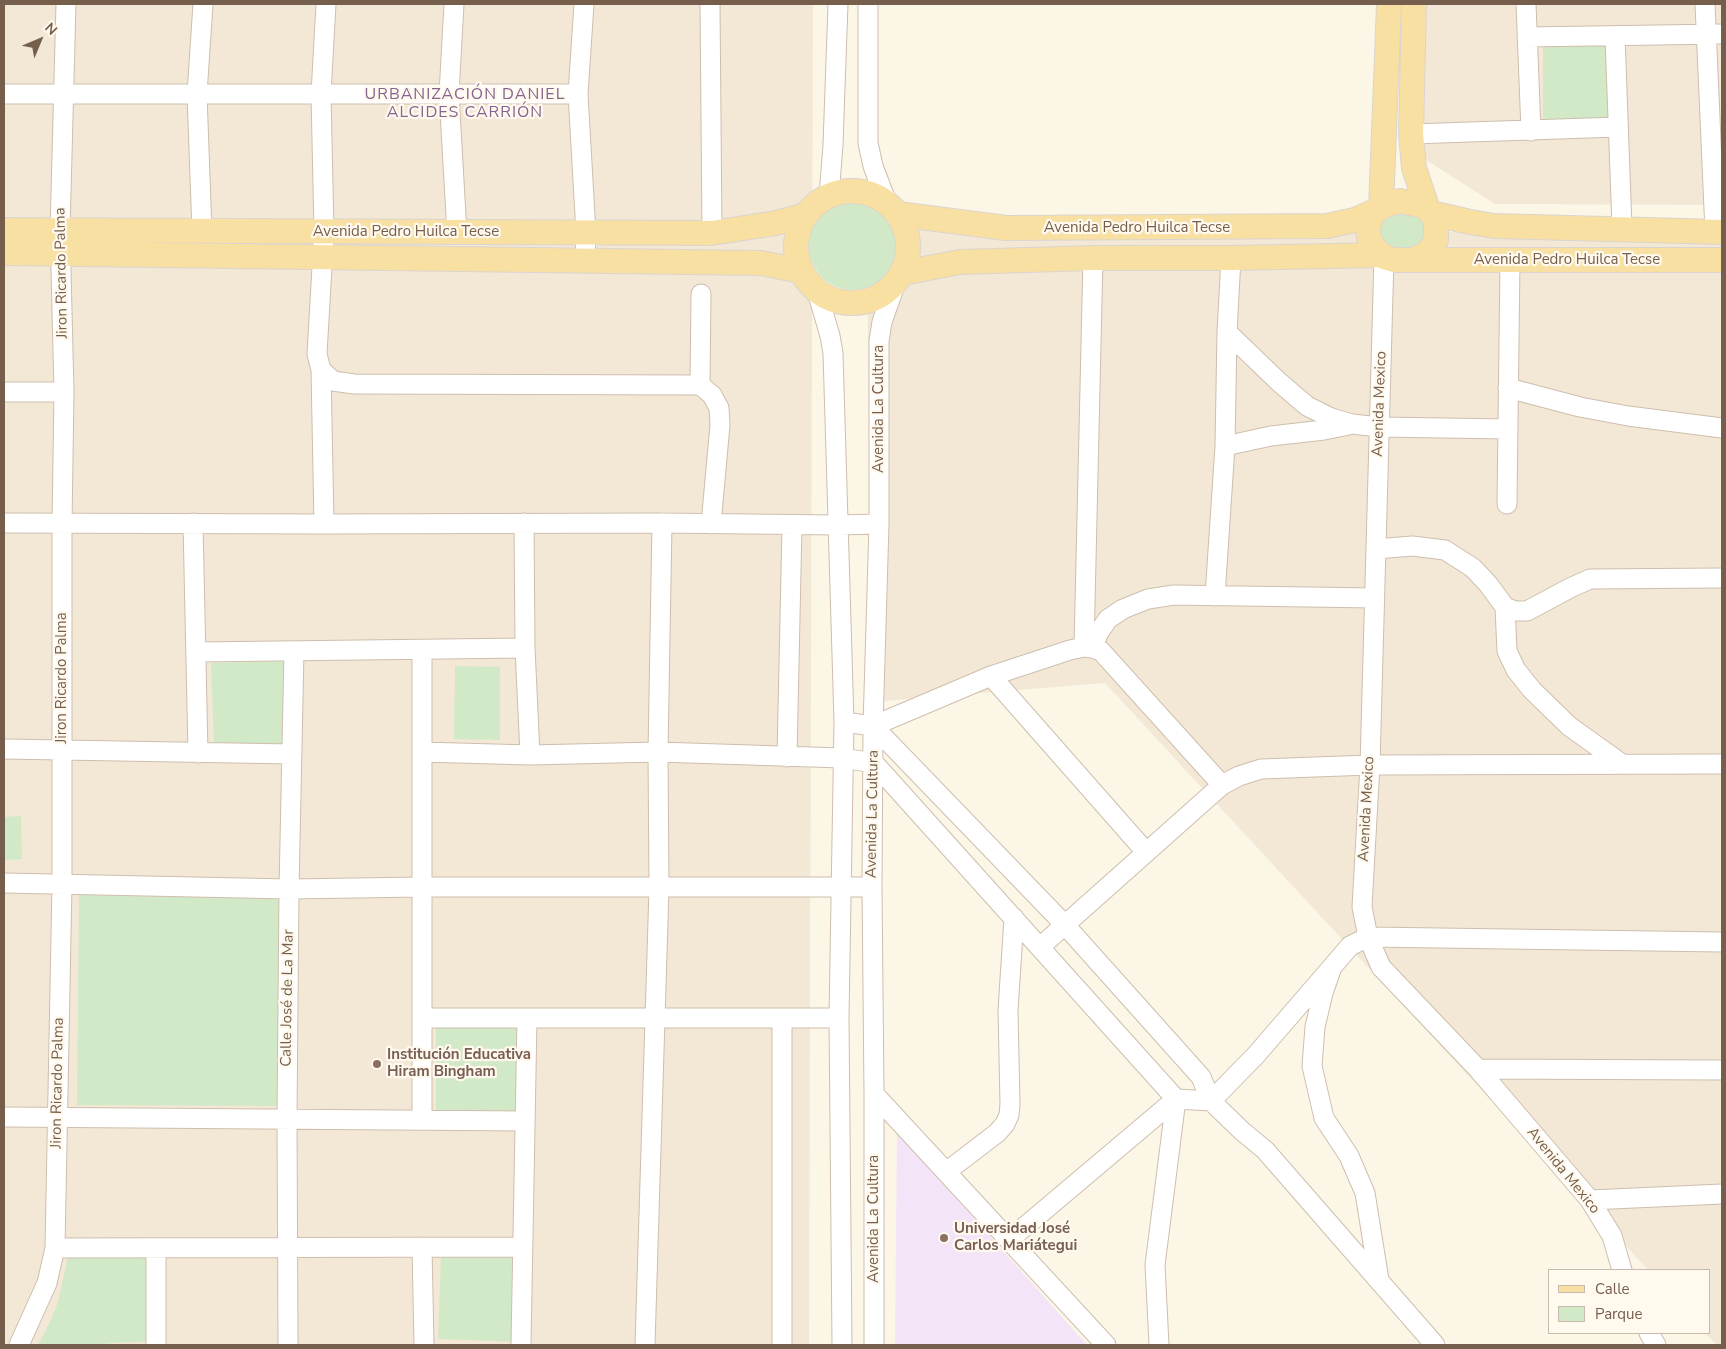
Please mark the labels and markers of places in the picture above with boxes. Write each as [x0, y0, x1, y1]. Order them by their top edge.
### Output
place label: Institución Educativa Hiram Bingham [387, 1046, 531, 1081]
marker: Institución Educativa Hiram Bingham [371, 1058, 383, 1070]
place label: Universidad José Carlos Mariátegui [954, 1220, 1077, 1255]
marker: Universidad José Carlos Mariátegui [938, 1232, 950, 1244]

